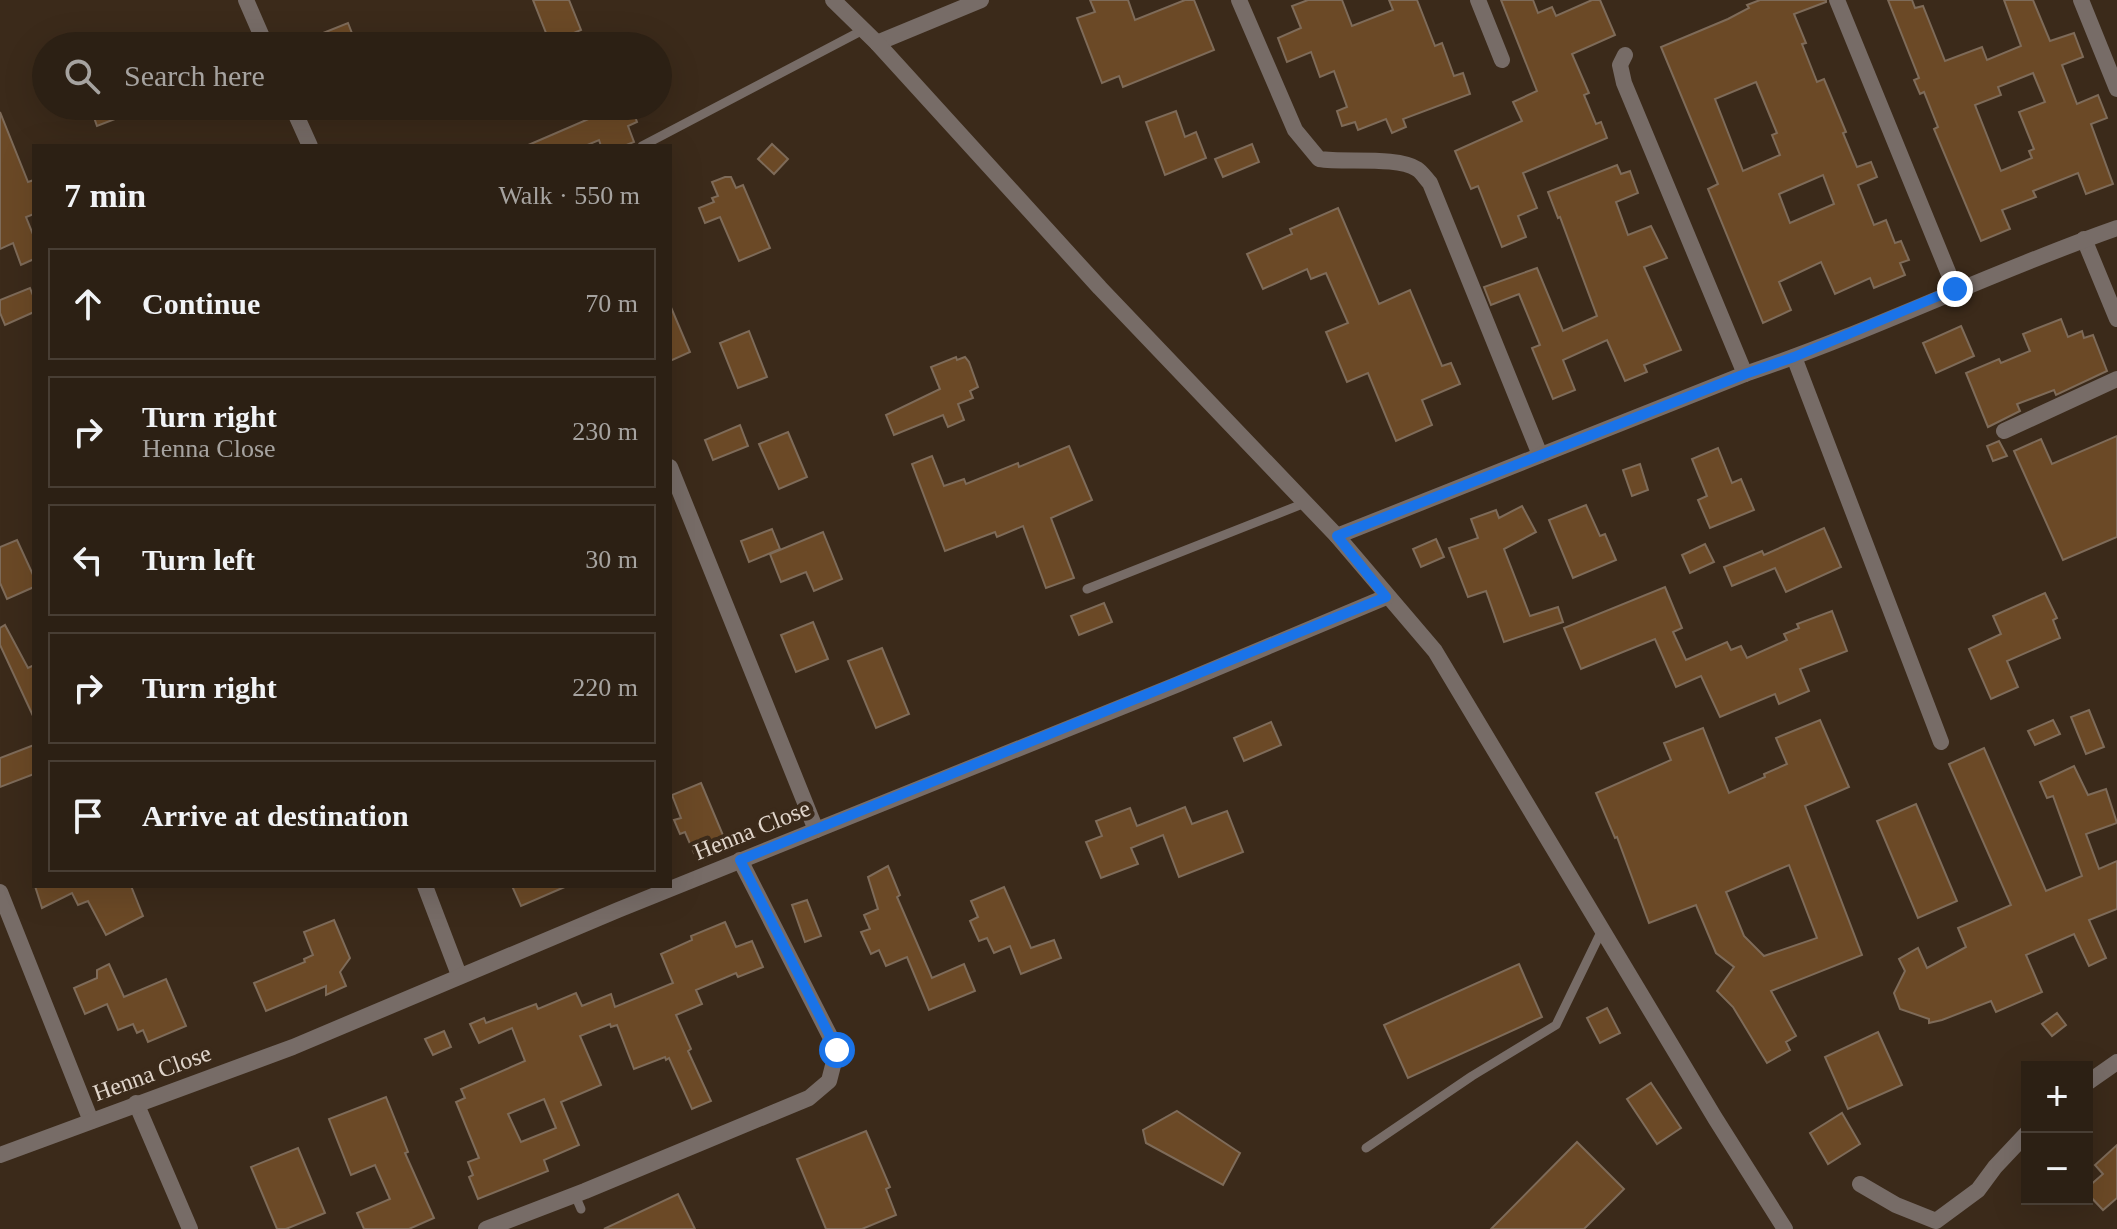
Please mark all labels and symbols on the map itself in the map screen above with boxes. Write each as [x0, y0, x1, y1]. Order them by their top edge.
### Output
route end [1937, 271, 1973, 307]
street label: Henna Close [690, 795, 814, 865]
route start [819, 1032, 855, 1068]
street label: Henna Close [90, 1040, 214, 1106]

